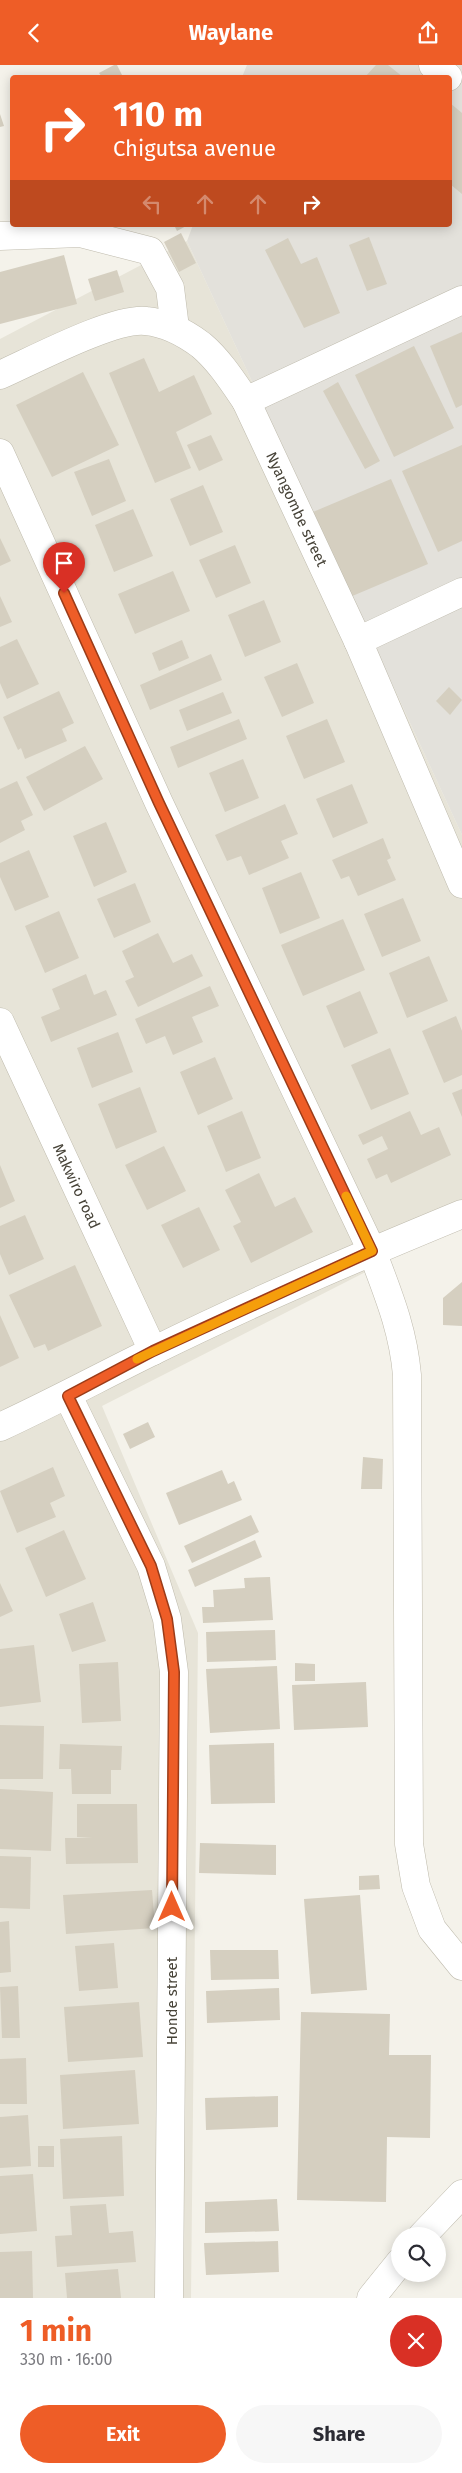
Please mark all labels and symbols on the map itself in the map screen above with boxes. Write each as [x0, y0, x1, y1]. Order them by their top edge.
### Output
street label: Nyangombe street [262, 449, 331, 570]
pin [43, 542, 85, 593]
street label: Makwiro road [49, 1141, 104, 1232]
position arrow [145, 1880, 197, 1932]
street label: Honde street [163, 1956, 181, 2045]

